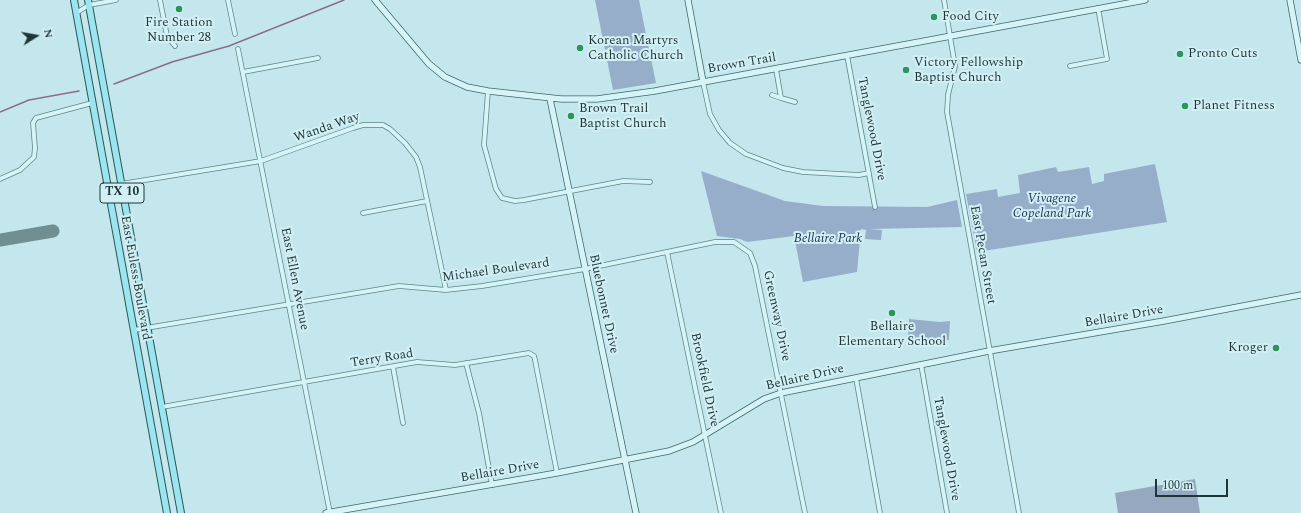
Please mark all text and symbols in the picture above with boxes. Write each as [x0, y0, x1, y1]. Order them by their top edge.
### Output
marker: Fire Station Number 28 [174, 4, 184, 14]
place label: Food City [942, 9, 999, 25]
marker: Food City [929, 12, 939, 22]
place label: Fire Station Number 28 [145, 15, 213, 46]
north arrow [16, 16, 56, 56]
text: N [39, 28, 57, 40]
place label: Korean Martyrs Catholic Church [588, 33, 684, 64]
marker: Korean Martyrs Catholic Church [575, 43, 585, 53]
place label: Pronto Cuts [1188, 46, 1258, 62]
marker: Pronto Cuts [1175, 49, 1185, 59]
street label: Brown Trail [707, 50, 777, 78]
place label: Victory Fellowship Baptist Church [914, 55, 1023, 86]
marker: Victory Fellowship Baptist Church [901, 65, 911, 75]
street label: Tanglewood Drive [853, 76, 889, 182]
place label: Planet Fitness [1193, 98, 1275, 114]
place label: Brown Trail Baptist Church [579, 101, 667, 132]
marker: Planet Fitness [1180, 101, 1190, 111]
street label: Wanda Way [292, 110, 362, 146]
marker: Brown Trail Baptist Church [566, 111, 576, 121]
road number: TX 10 [100, 183, 144, 203]
park label: Vivagene Copeland Park [1013, 191, 1091, 222]
street label: East Pecan Street [966, 204, 998, 306]
street label: East Euless Boulevard [116, 214, 154, 342]
street label: East Ellen Avenue [276, 226, 312, 332]
park label: Bellaire Park [794, 231, 862, 247]
street label: Bluebonnet Drive [585, 253, 621, 355]
street label: Michael Boulevard [441, 256, 551, 286]
street label: Greenway Drive [759, 269, 793, 363]
street label: Bellaire Drive [1083, 302, 1165, 332]
marker: Bellaire Elementary School [887, 308, 897, 318]
place label: Bellaire Elementary School [838, 319, 946, 350]
street label: Brookfield Drive [686, 331, 722, 429]
place label: Kroger [1228, 340, 1268, 356]
marker: Kroger [1271, 343, 1281, 353]
street label: Terry Road [349, 346, 415, 372]
street label: Bellaire Drive [764, 361, 846, 395]
street label: Tanglewood Drive [929, 396, 963, 502]
street label: Bellaire Drive [459, 457, 541, 487]
scale bar [1157, 471, 1230, 497]
text: 100 m [1162, 476, 1193, 495]

